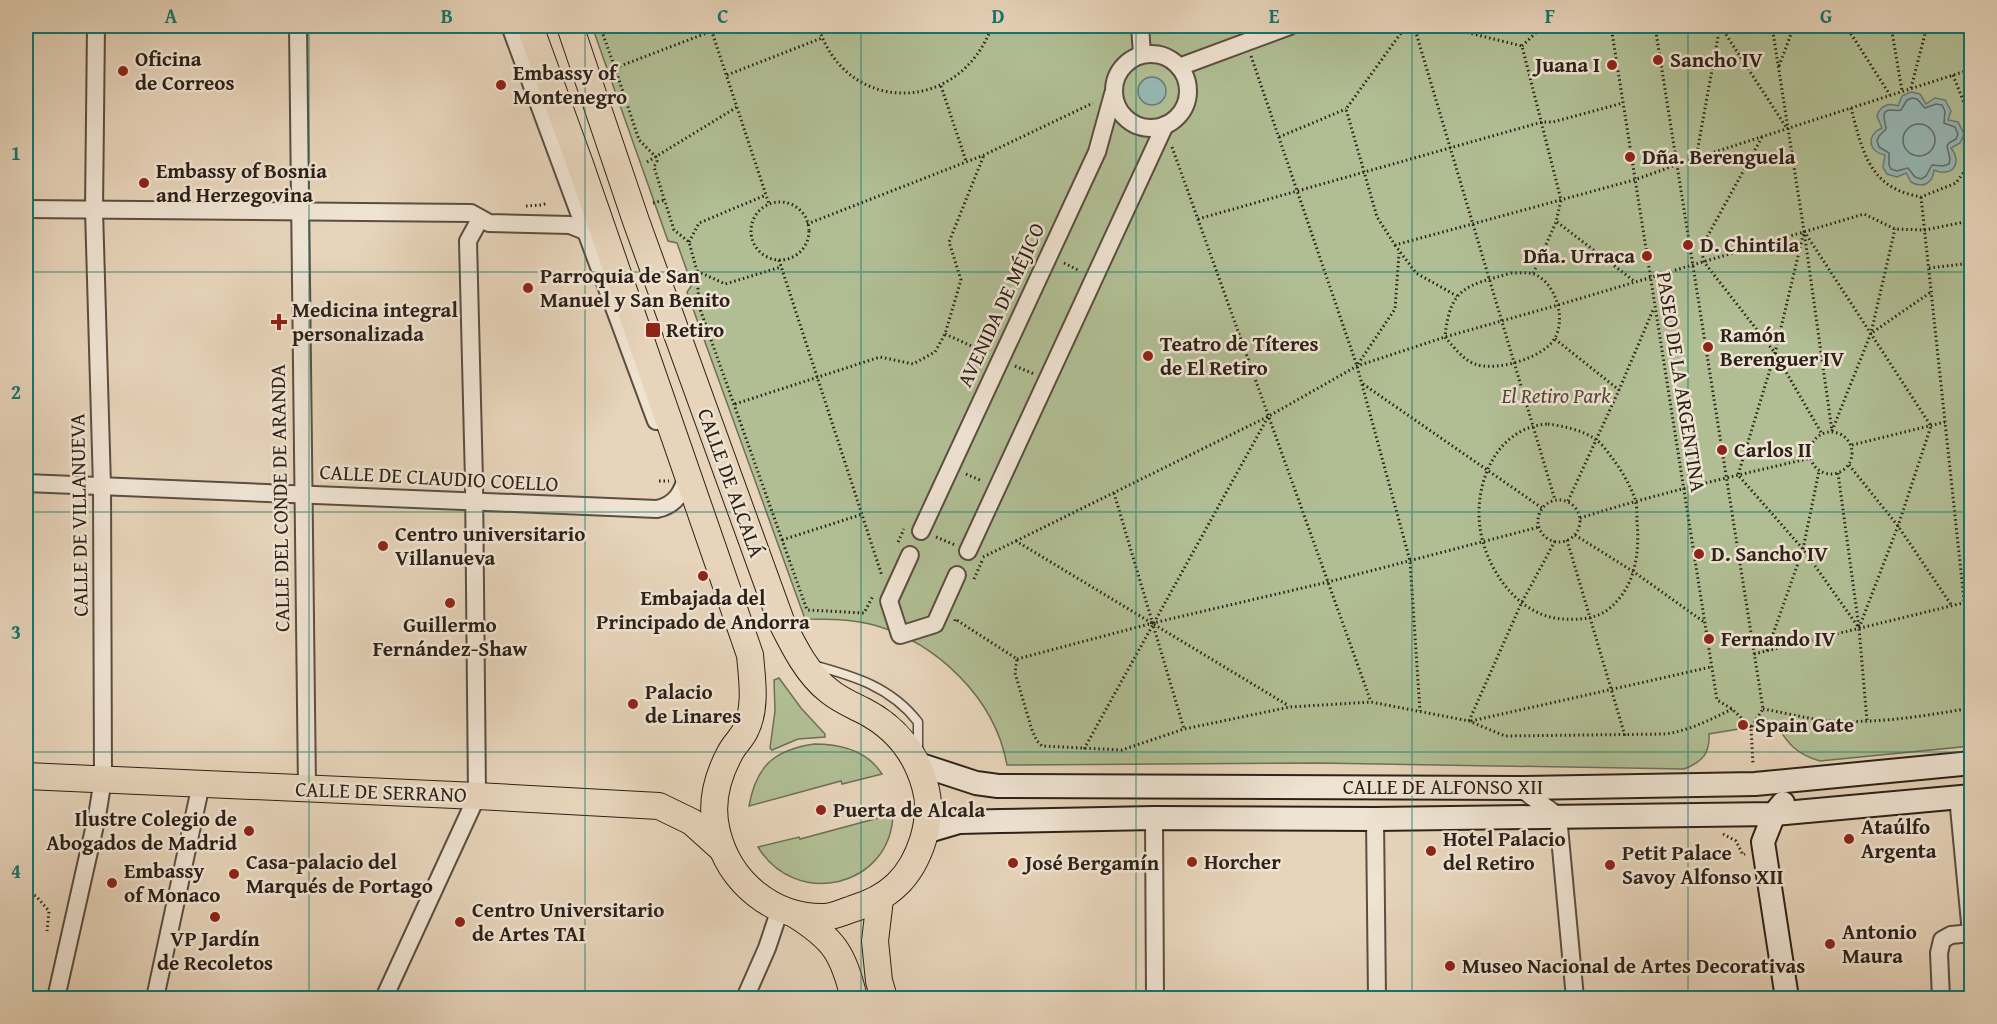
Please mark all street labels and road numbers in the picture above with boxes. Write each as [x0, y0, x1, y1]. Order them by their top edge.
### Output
street label: AVENIDA DE MÉJICO [949, 217, 1052, 392]
street label: PASEO DE LA ARGENTINA [1649, 269, 1714, 495]
street label: CALLE DEL CONDE DE ARANDA [262, 364, 297, 632]
street label: CALLE DE ALCALÁ [690, 404, 773, 562]
street label: CALLE DE VILLANUEVA [61, 413, 96, 617]
street label: CALLE DE CLAUDIO COELLO [319, 456, 559, 499]
street label: CALLE DE ALFONSO XII [1343, 771, 1543, 802]
street label: CALLE DE SERRANO [295, 773, 467, 810]

